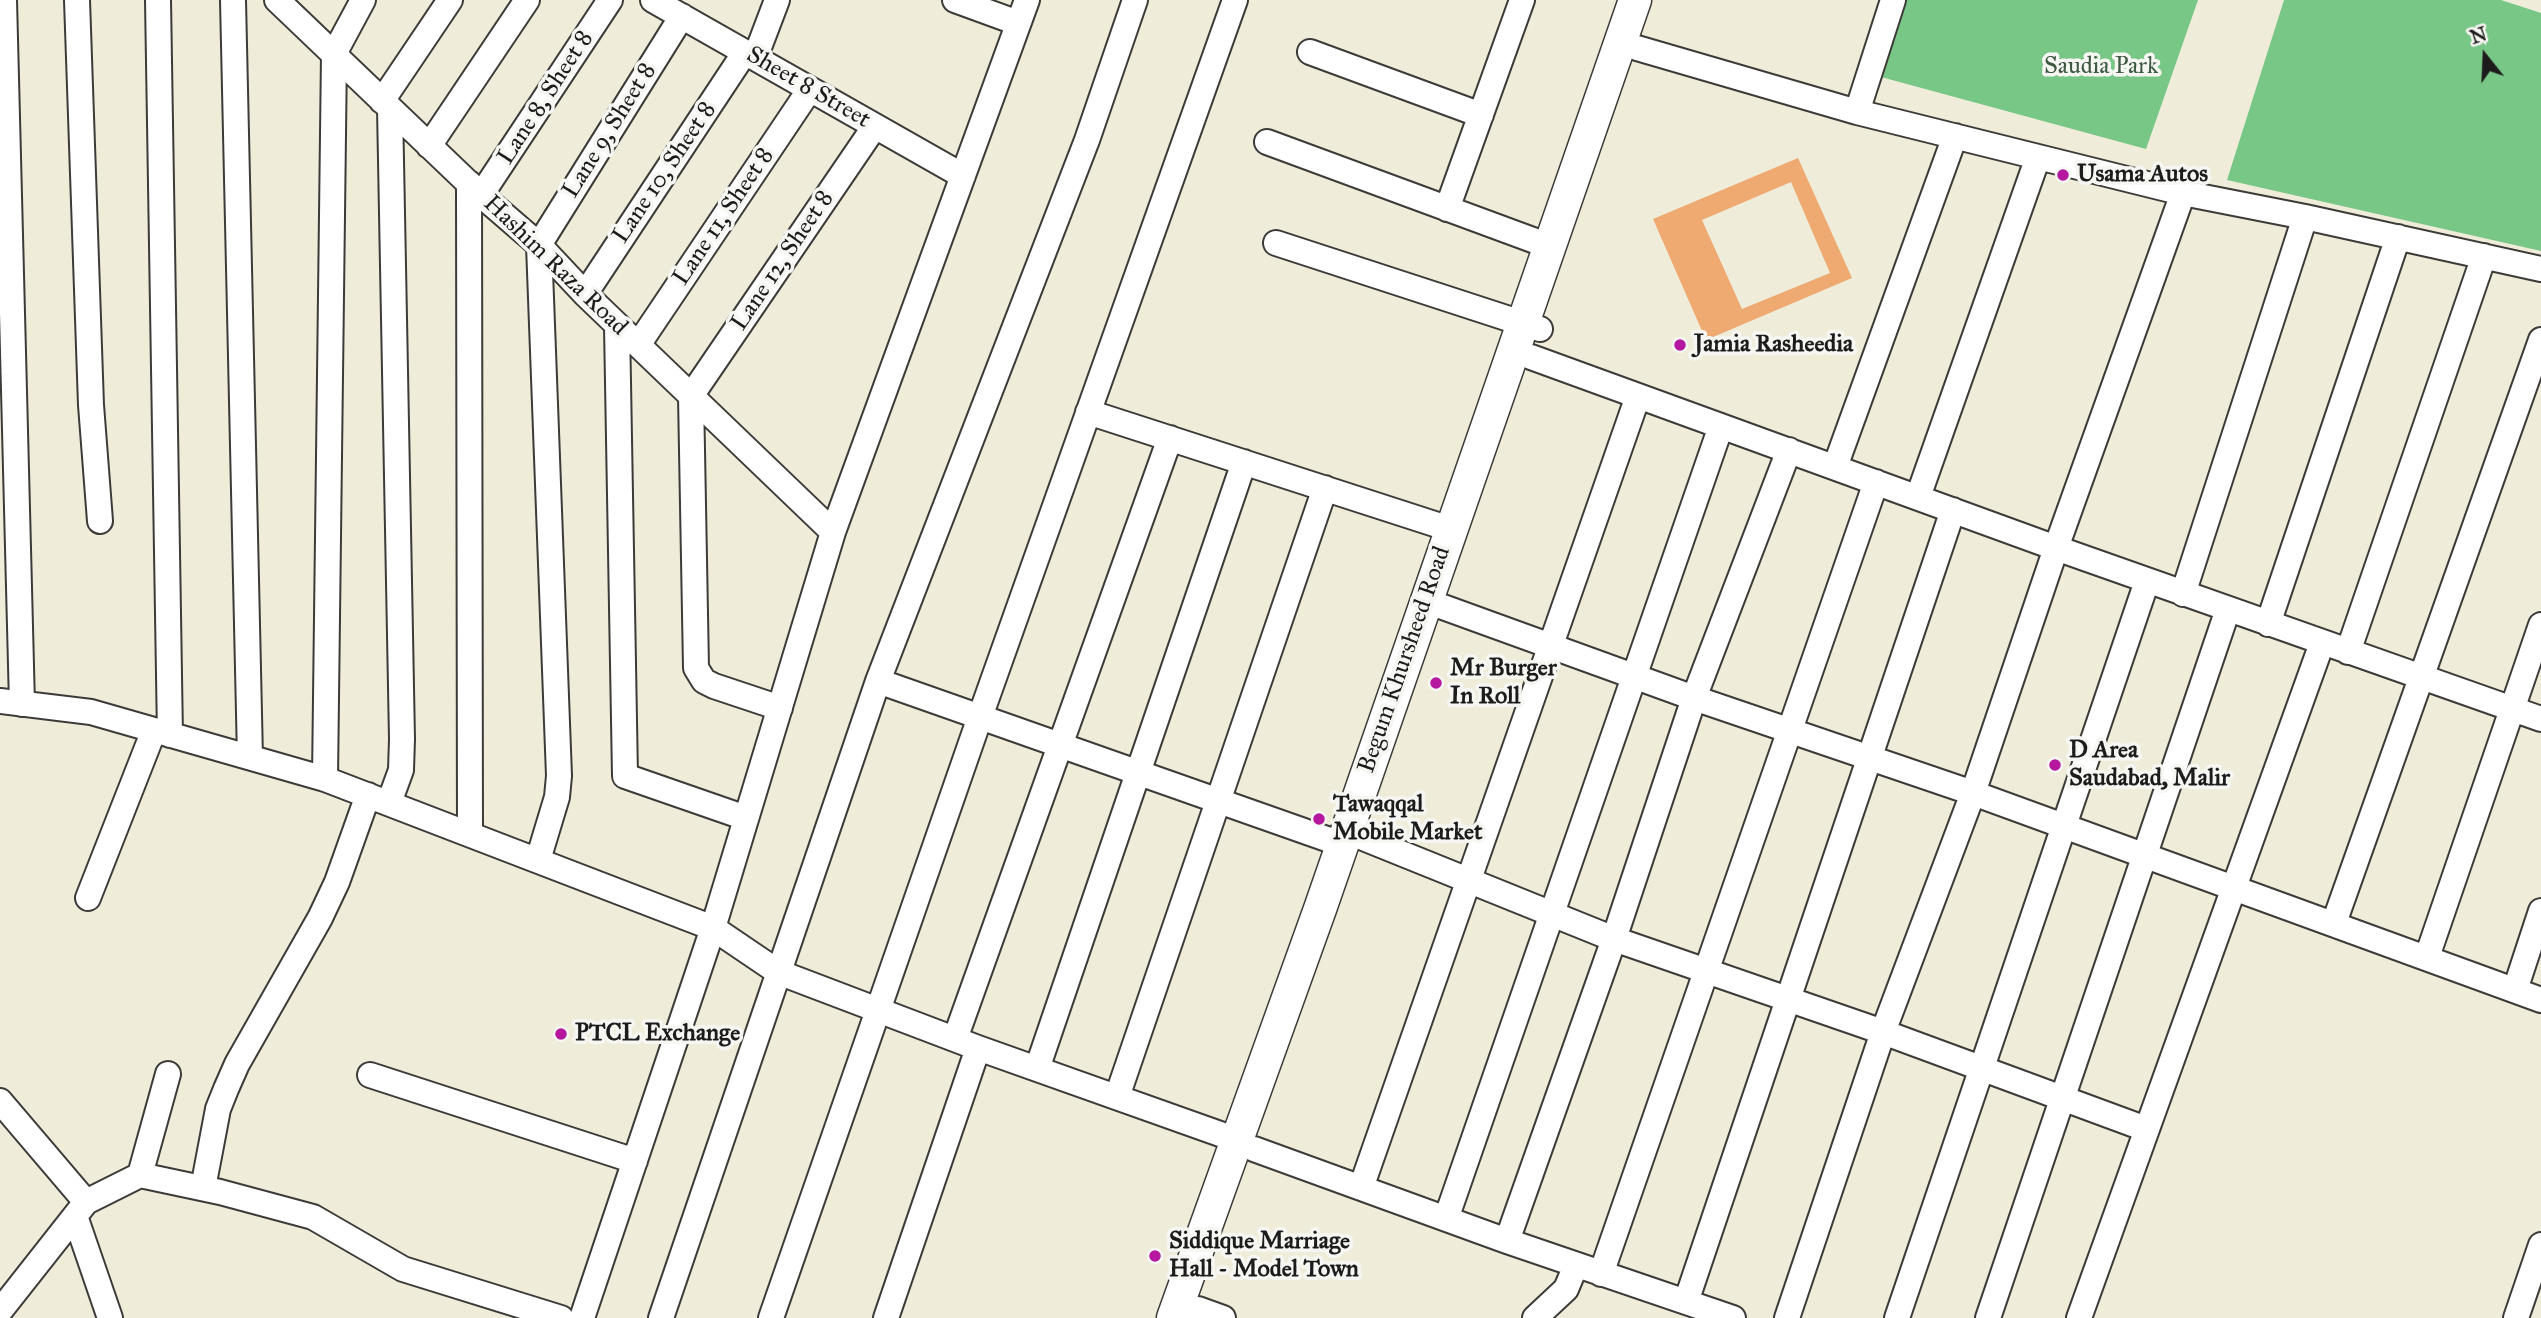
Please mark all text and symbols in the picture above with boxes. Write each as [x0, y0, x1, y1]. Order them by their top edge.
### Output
north arrow [2450, 21, 2520, 91]
text: N [2467, 22, 2490, 49]
street label: Lane 8, Sheet 8 [492, 26, 600, 170]
street label: Sheet 8 Street [741, 41, 875, 135]
park label: Saudia Park [2044, 53, 2158, 81]
street label: Lane 9, Sheet 8 [557, 58, 663, 204]
street label: Lane 10, Sheet 8 [607, 97, 723, 249]
street label: Lane 11, Sheet 8 [667, 143, 781, 291]
place label: Usama Autos [2077, 161, 2208, 189]
marker: Usama Autos [2055, 167, 2071, 183]
street label: Lane 12, Sheet 8 [726, 186, 840, 336]
street label: Hashim Raza Road [477, 190, 633, 342]
place label: Jamia Rasheedia [1694, 331, 1853, 359]
marker: Jamia Rasheedia [1672, 337, 1688, 353]
street label: Begum Khursheed Road [1353, 543, 1457, 777]
place label: Mr Burger In Roll [1450, 655, 1557, 711]
marker: Mr Burger In Roll [1428, 675, 1444, 691]
place label: D Area Saudabad, Malir [2069, 737, 2230, 793]
marker: D Area Saudabad, Malir [2047, 757, 2063, 773]
place label: Tawaqqal Mobile Market [1333, 791, 1483, 847]
marker: Tawaqqal Mobile Market [1311, 811, 1327, 827]
place label: PTCL Exchange [575, 1020, 740, 1048]
marker: PTCL Exchange [553, 1026, 569, 1042]
place label: Siddique Marriage Hall - Model Town [1169, 1228, 1359, 1284]
marker: Siddique Marriage Hall - Model Town [1147, 1248, 1163, 1264]

